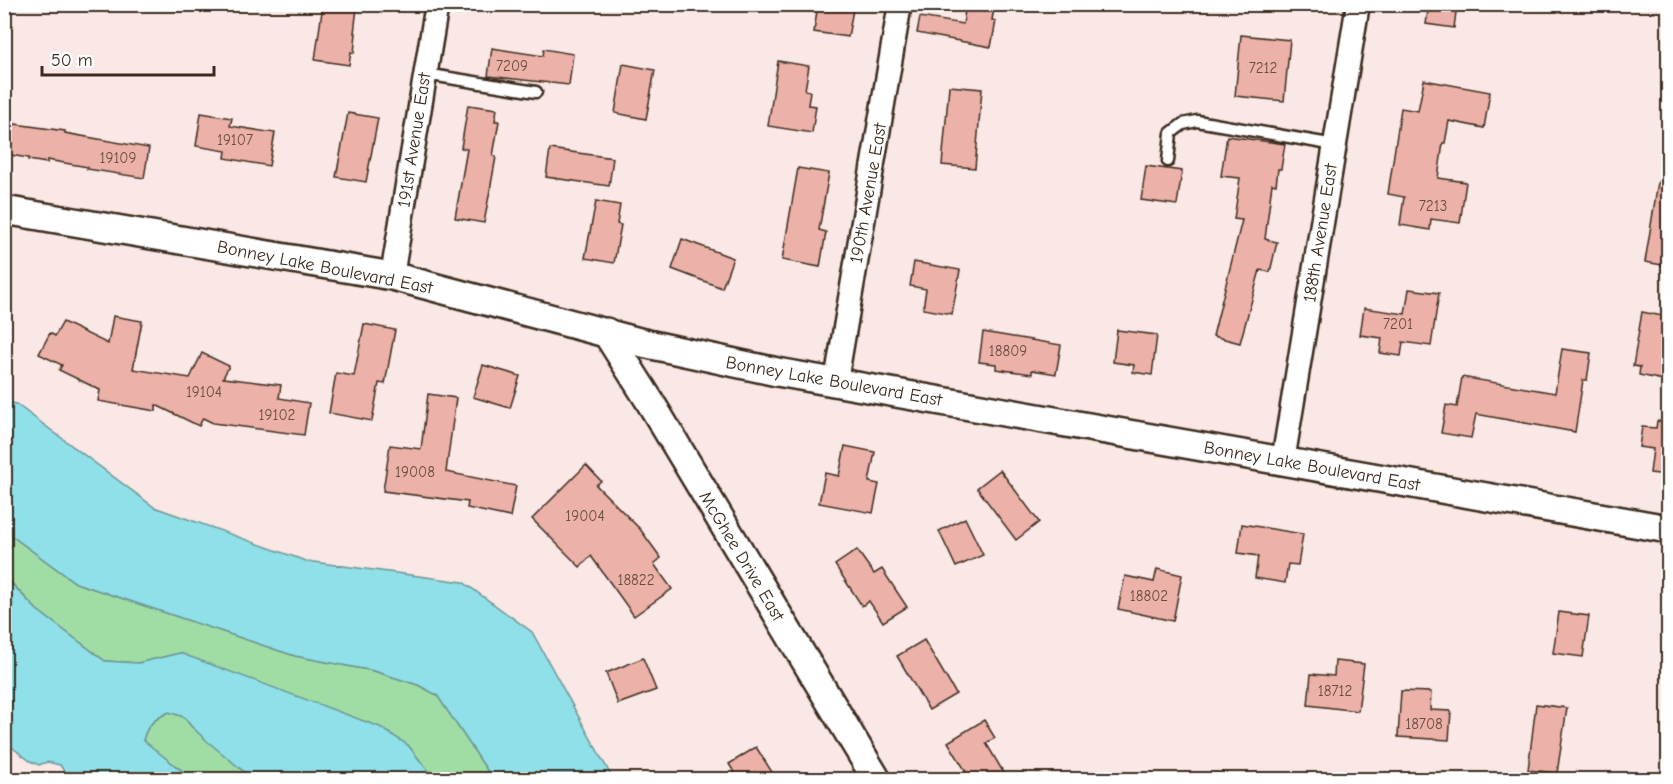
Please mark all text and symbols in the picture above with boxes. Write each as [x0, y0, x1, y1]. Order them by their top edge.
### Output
scale bar [42, 39, 214, 77]
text: 50 m [51, 50, 93, 71]
house number: 7209 [496, 57, 528, 75]
house number: 7212 [1249, 59, 1277, 77]
street label: 191st Avenue East [393, 70, 436, 209]
street label: 190th Avenue East [846, 120, 891, 265]
house number: 19107 [217, 131, 253, 149]
house number: 19109 [100, 149, 137, 167]
street label: 188th Avenue East [1299, 161, 1342, 304]
house number: 7213 [1419, 197, 1447, 215]
street label: Bonney Lake Boulevard East [215, 236, 435, 299]
house number: 7201 [1383, 315, 1413, 333]
house number: 18809 [989, 342, 1027, 360]
street label: Bonney Lake Boulevard East [724, 352, 945, 411]
house number: 19104 [186, 383, 222, 401]
house number: 19102 [259, 406, 295, 424]
street label: Bonney Lake Boulevard East [1202, 437, 1423, 496]
house number: 19008 [395, 463, 435, 481]
street label: McGhee Drive East [694, 487, 789, 626]
house number: 19004 [565, 507, 605, 525]
house number: 18822 [617, 571, 655, 589]
house number: 18802 [1130, 587, 1168, 605]
house number: 18712 [1318, 682, 1352, 700]
house number: 18708 [1405, 715, 1443, 733]

